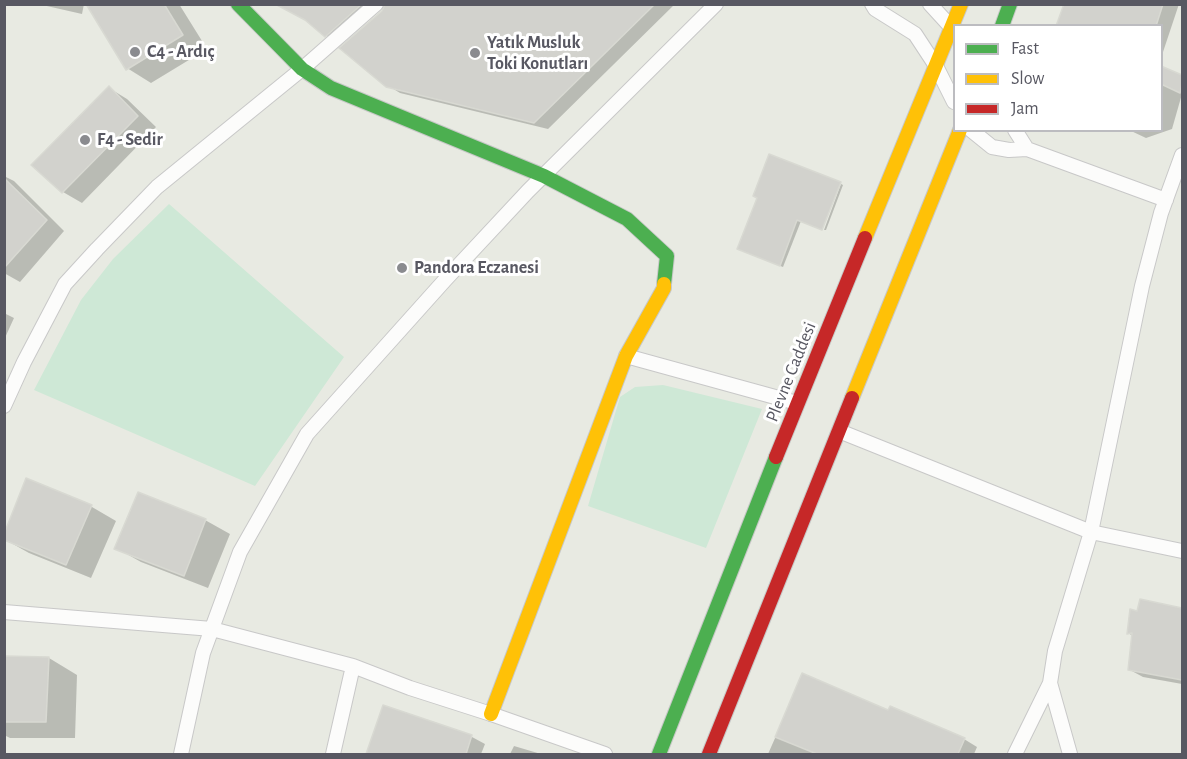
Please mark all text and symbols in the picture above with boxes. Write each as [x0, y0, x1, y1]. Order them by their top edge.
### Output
legend [953, 24, 1163, 132]
place label: Yatık Musluk Toki Konutları [487, 32, 588, 74]
text: Fast [1011, 40, 1039, 58]
place label: C4 - Ardıç [147, 41, 214, 63]
marker: C4 - Ardıç [128, 45, 142, 59]
marker: Yatık Musluk Toki Konutları [468, 46, 482, 60]
text: Slow [1011, 70, 1044, 88]
text: Jam [1011, 100, 1039, 118]
place label: F4 - Sedir [97, 129, 163, 151]
marker: F4 - Sedir [78, 133, 92, 147]
place label: Pandora Eczanesi [414, 257, 539, 279]
marker: Pandora Eczanesi [395, 261, 409, 275]
street label: Plevne Caddesi [761, 319, 821, 425]

